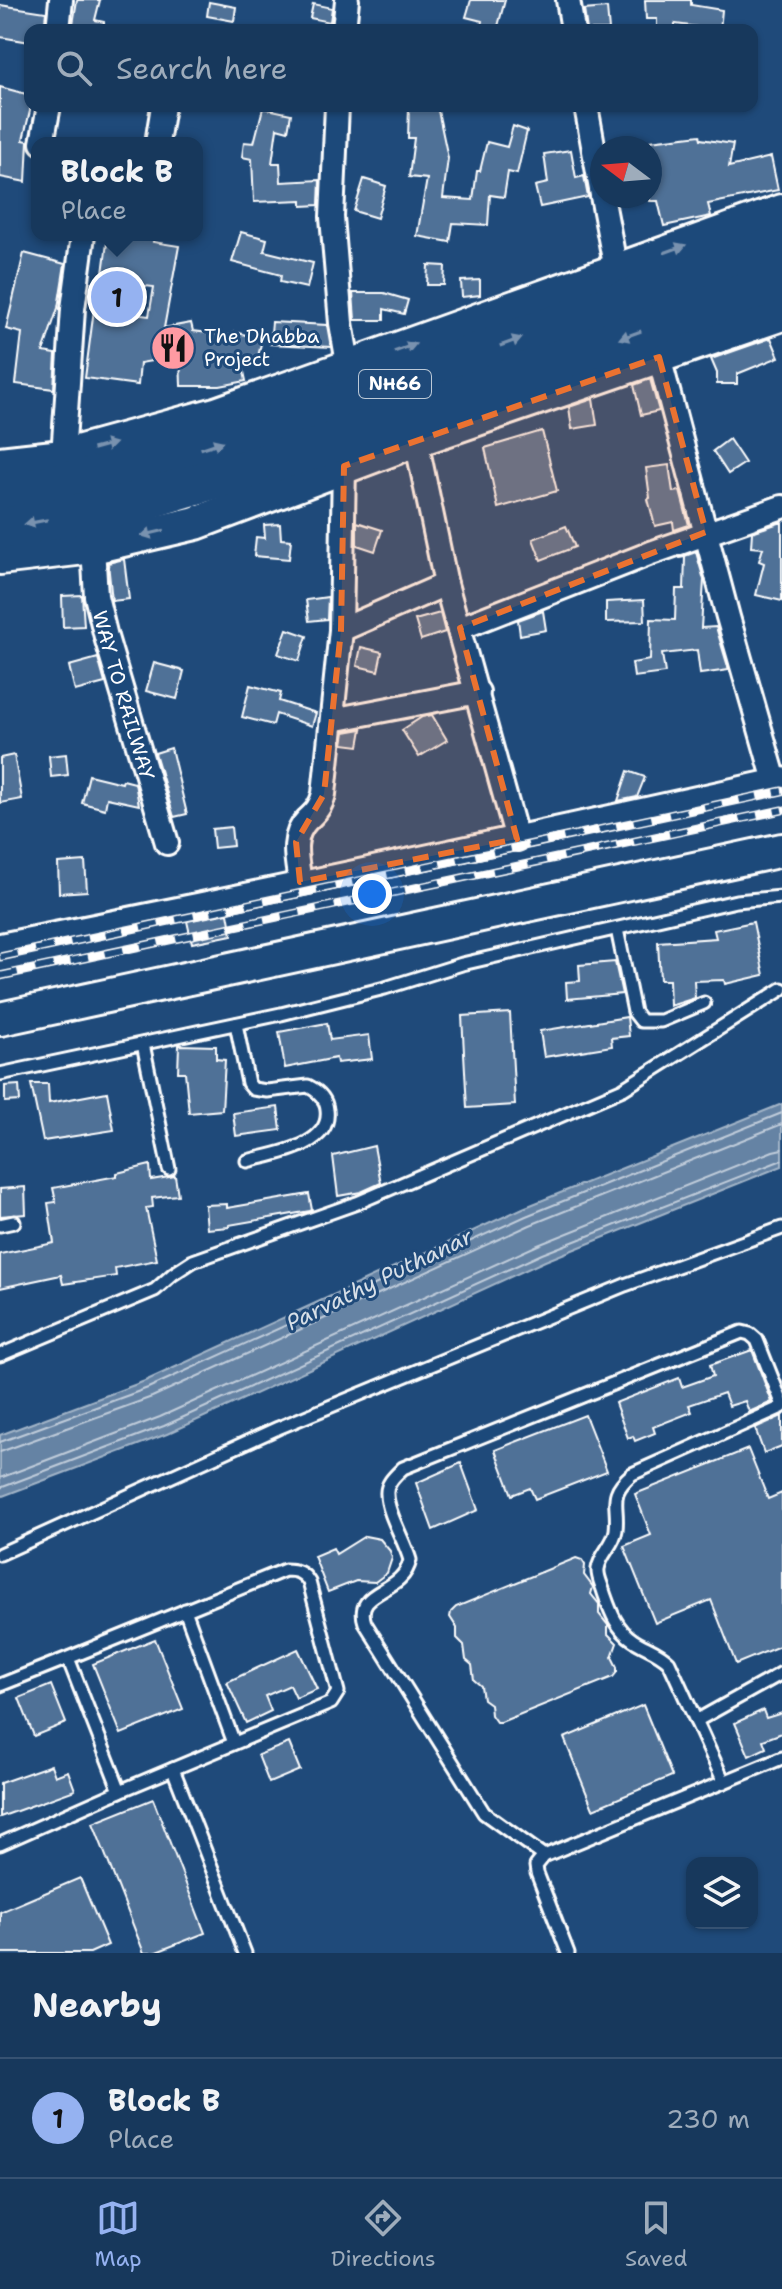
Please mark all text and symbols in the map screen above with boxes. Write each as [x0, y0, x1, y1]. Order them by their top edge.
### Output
search box [24, 24, 758, 112]
icon: search [52, 46, 96, 90]
text: Search here [116, 48, 287, 89]
north arrow [590, 136, 662, 208]
popup [31, 137, 203, 241]
text: Block B [61, 151, 173, 192]
text: Place [61, 192, 127, 227]
one-way arrow [663, 242, 687, 255]
pin: 1 [91, 267, 143, 327]
place label: The Dhabba Project [204, 323, 320, 372]
restaurant icon: The Dhabba Project [149, 324, 197, 372]
one-way arrow [618, 329, 642, 342]
one-way arrow [499, 335, 523, 348]
one-way arrow [393, 341, 417, 354]
road number: NH66 [359, 370, 431, 398]
one-way arrow [200, 438, 224, 450]
one-way arrow [92, 439, 117, 451]
one-way arrow [23, 517, 48, 529]
one-way arrow [141, 527, 166, 540]
street label: WAY TO RAILWAY [87, 608, 161, 783]
your location [352, 874, 392, 914]
water label: Parvathy Puthanar [281, 1222, 478, 1337]
map controls [686, 1857, 758, 1929]
button: layers [686, 1857, 758, 1929]
text: Nearby [32, 1982, 162, 2028]
text: Block B [108, 2080, 221, 2121]
text: 1 [52, 2101, 64, 2136]
text: 230 m [666, 2101, 750, 2136]
text: Place [108, 2121, 174, 2156]
tab: Map [95, 2196, 142, 2273]
tab: Directions [331, 2196, 436, 2273]
tab: Saved [625, 2196, 687, 2273]

